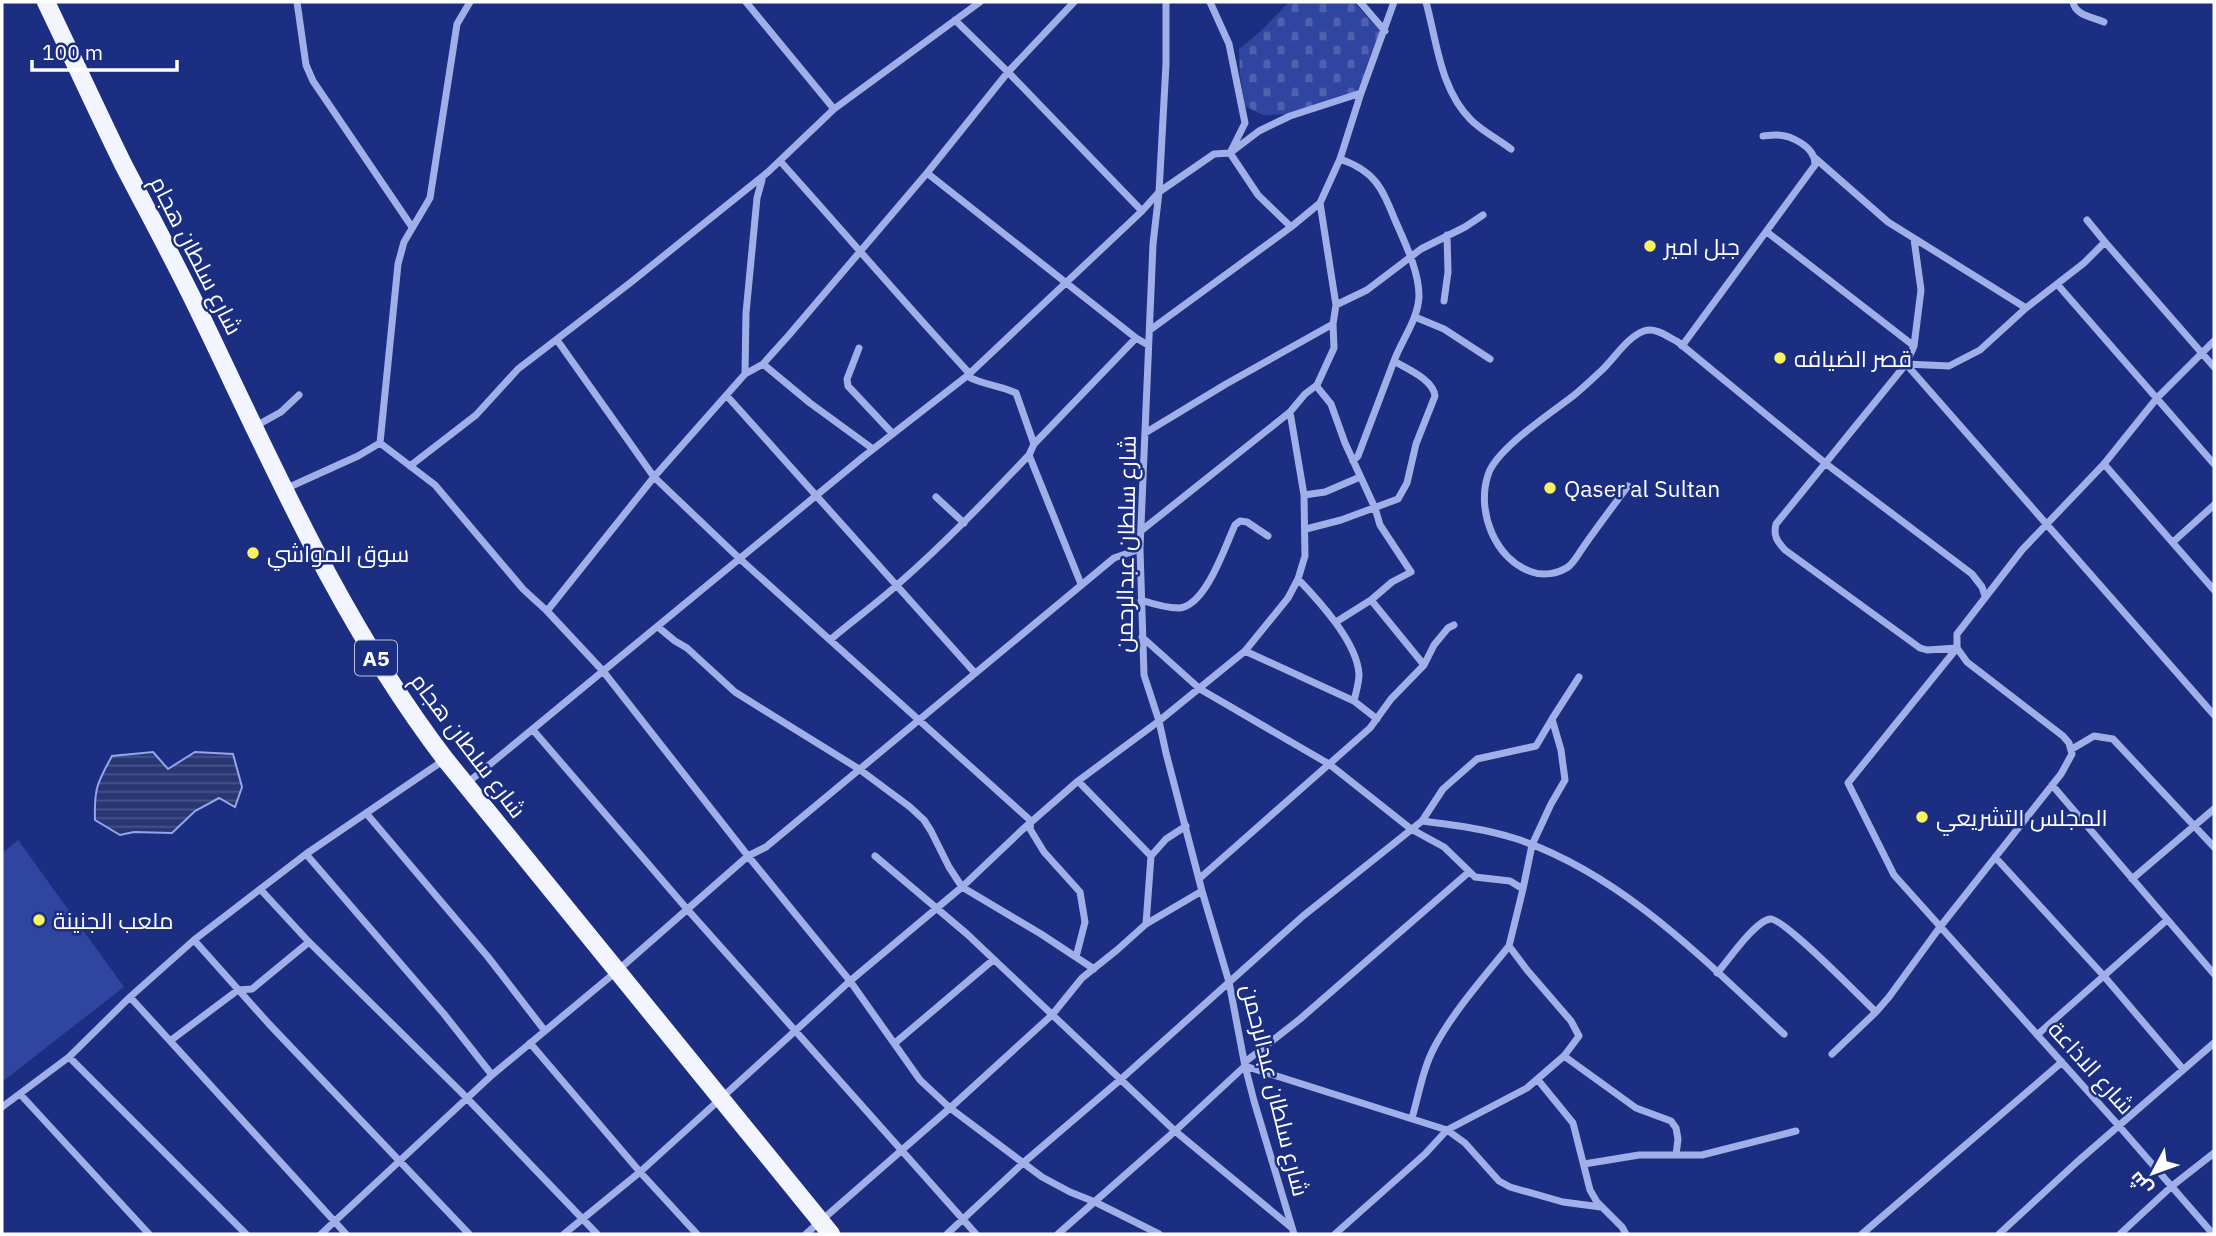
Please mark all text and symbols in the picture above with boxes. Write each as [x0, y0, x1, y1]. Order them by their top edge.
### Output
scale bar [32, 28, 177, 72]
text: 100 m [42, 38, 103, 66]
street label: شارع سلطان هجام [142, 171, 250, 340]
place label: جبل امير [1662, 231, 1740, 261]
marker: جبل امير [1642, 238, 1658, 254]
place label: قصر الضيافه [1794, 343, 1912, 373]
marker: قصر الضيافه [1772, 350, 1788, 366]
street label: شارع سلطان عبدالرحمن [1108, 435, 1144, 653]
place label: Qaser al Sultan [1564, 473, 1720, 503]
marker: Qaser al Sultan [1542, 480, 1558, 496]
place label: سوق المواشي [267, 538, 409, 571]
marker: سوق المواشي [245, 545, 261, 561]
road number: A5 [355, 640, 397, 676]
street label: شارع سلطان هجام [403, 666, 533, 825]
place label: المجلس التشريعي [1936, 802, 2108, 836]
marker: المجلس التشريعي [1914, 809, 1930, 825]
place label: ملعب الجنينة [53, 905, 174, 935]
marker: ملعب الجنينة [31, 912, 47, 928]
street label: شارع سلطان عبدالرحمن [1233, 981, 1317, 1200]
street label: شارع الاذاعة [2041, 1014, 2142, 1121]
north arrow [2118, 1138, 2188, 1208]
text: ش [2123, 1167, 2157, 1201]

